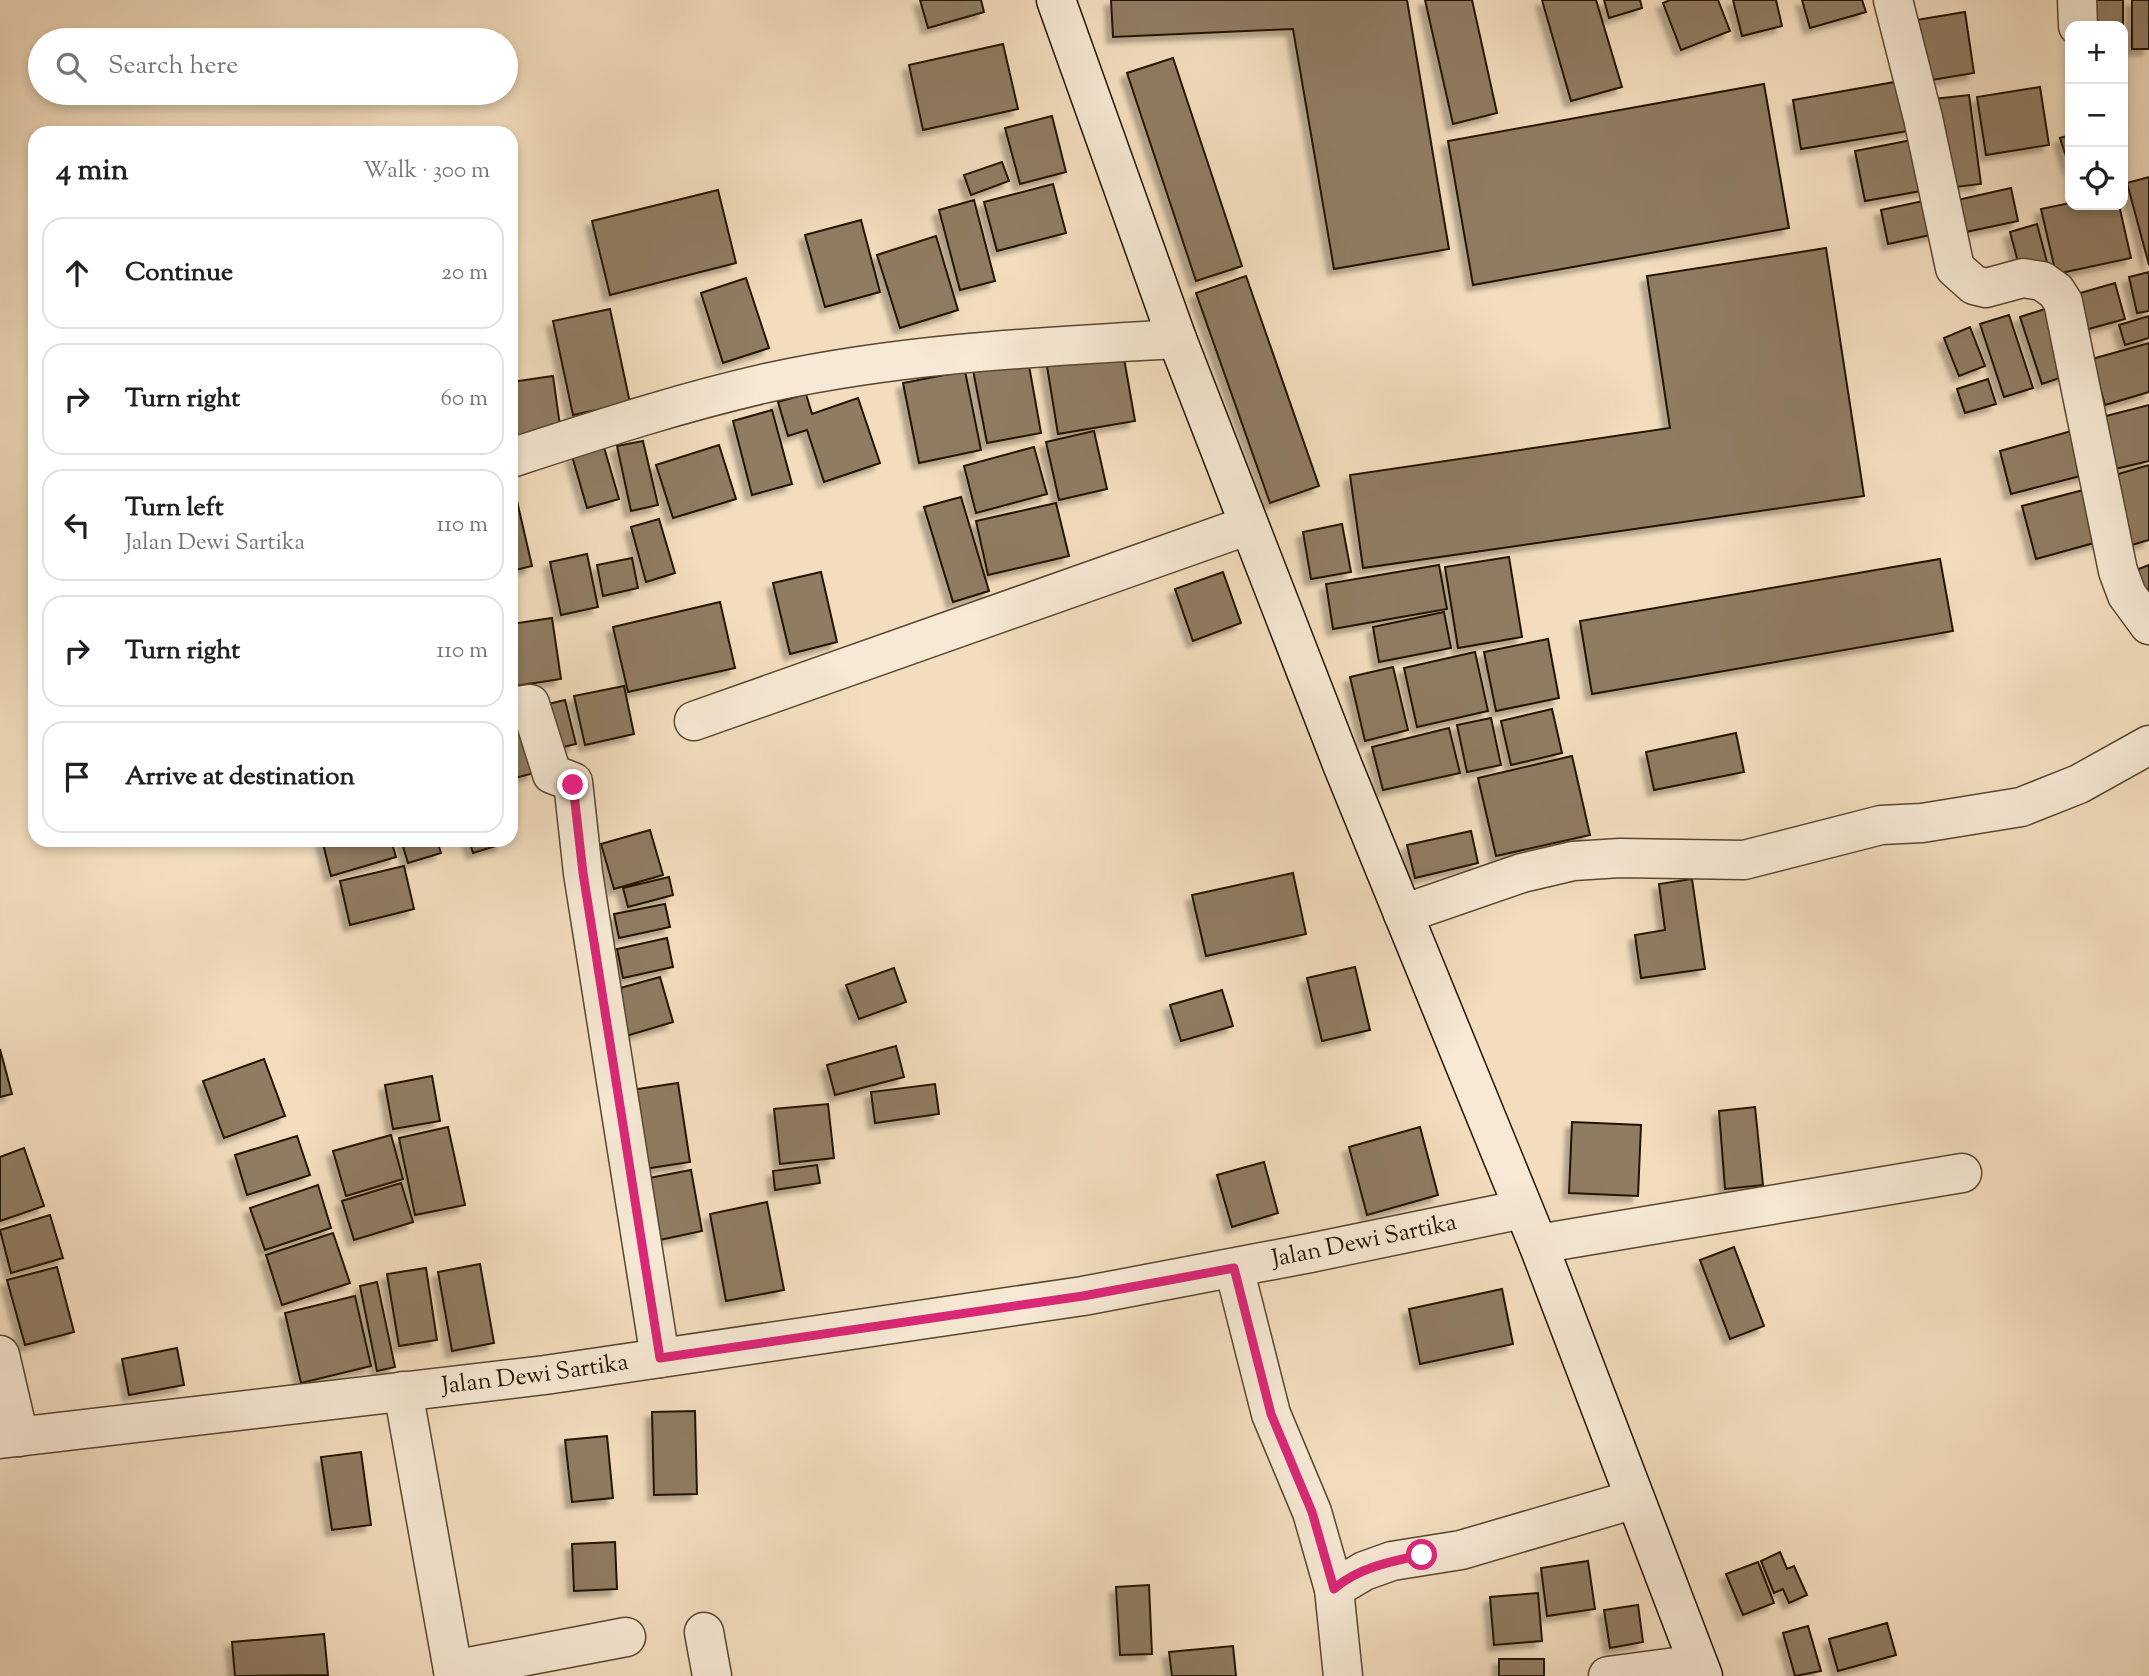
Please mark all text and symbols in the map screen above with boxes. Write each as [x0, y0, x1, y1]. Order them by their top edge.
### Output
map controls [2065, 21, 2128, 210]
button: + [2065, 21, 2128, 84]
search box [28, 28, 518, 105]
icon: search [52, 48, 90, 86]
text: Search here [108, 48, 238, 85]
button: − [2065, 84, 2128, 147]
button: locate [2065, 147, 2128, 210]
text: 4 min [56, 150, 129, 193]
text: Walk · 300 m [363, 155, 490, 188]
icon: ahead [58, 254, 96, 292]
text: Continue [125, 255, 233, 292]
text: 20 m [441, 257, 488, 290]
icon: right [58, 380, 96, 418]
text: Turn right [125, 381, 240, 418]
text: 60 m [440, 383, 488, 416]
text: Turn left [125, 490, 224, 527]
icon: left [58, 506, 96, 544]
text: 110 m [437, 509, 488, 542]
text: Jalan Dewi Sartika [125, 527, 305, 560]
icon: right [58, 632, 96, 670]
text: Turn right [125, 633, 240, 670]
text: 110 m [437, 635, 488, 668]
icon: arrive [58, 758, 96, 796]
text: Arrive at destination [125, 759, 355, 796]
route end [557, 769, 588, 800]
street label: Jalan Dewi Sartika [1267, 1206, 1460, 1277]
street label: Jalan Dewi Sartika [438, 1346, 631, 1404]
route start [1406, 1539, 1437, 1570]

